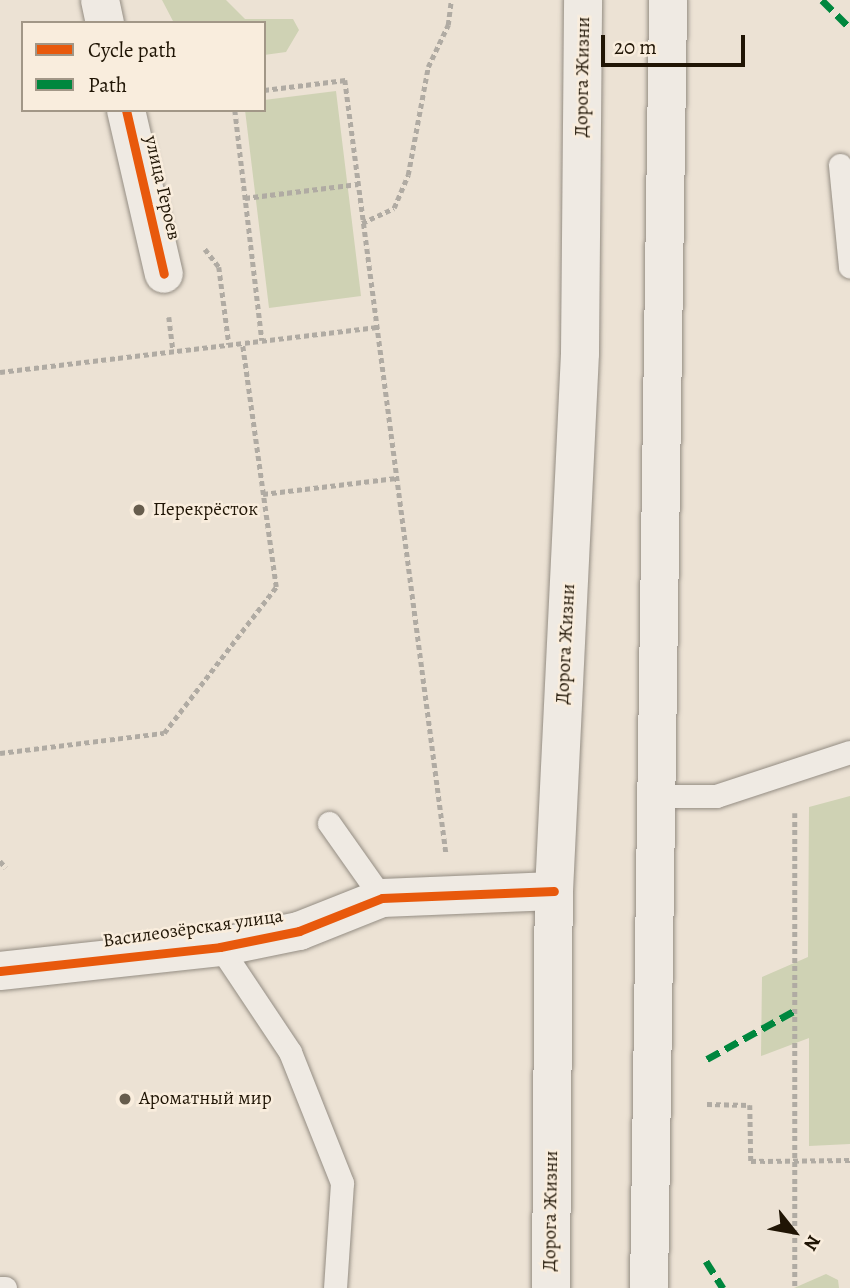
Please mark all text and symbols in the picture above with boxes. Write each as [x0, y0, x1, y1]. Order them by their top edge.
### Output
street label: Дорога Жизни [571, 16, 595, 138]
legend [21, 21, 266, 112]
scale bar [605, 21, 748, 65]
text: 20 m [614, 33, 657, 61]
text: Cycle path [88, 36, 177, 64]
text: Path [88, 71, 127, 99]
street label: улица Героев [139, 134, 185, 242]
place label: Перекрёсток [153, 499, 258, 521]
marker: Перекрёсток [131, 502, 147, 518]
street label: Дорога Жизни [551, 583, 581, 705]
street label: Василеозёрская улица [101, 905, 285, 953]
place label: Ароматный мир [139, 1088, 272, 1110]
marker: Ароматный мир [117, 1091, 133, 1107]
street label: Дорога Жизни [539, 1150, 563, 1272]
north arrow [759, 1197, 829, 1267]
text: N [797, 1230, 827, 1255]

